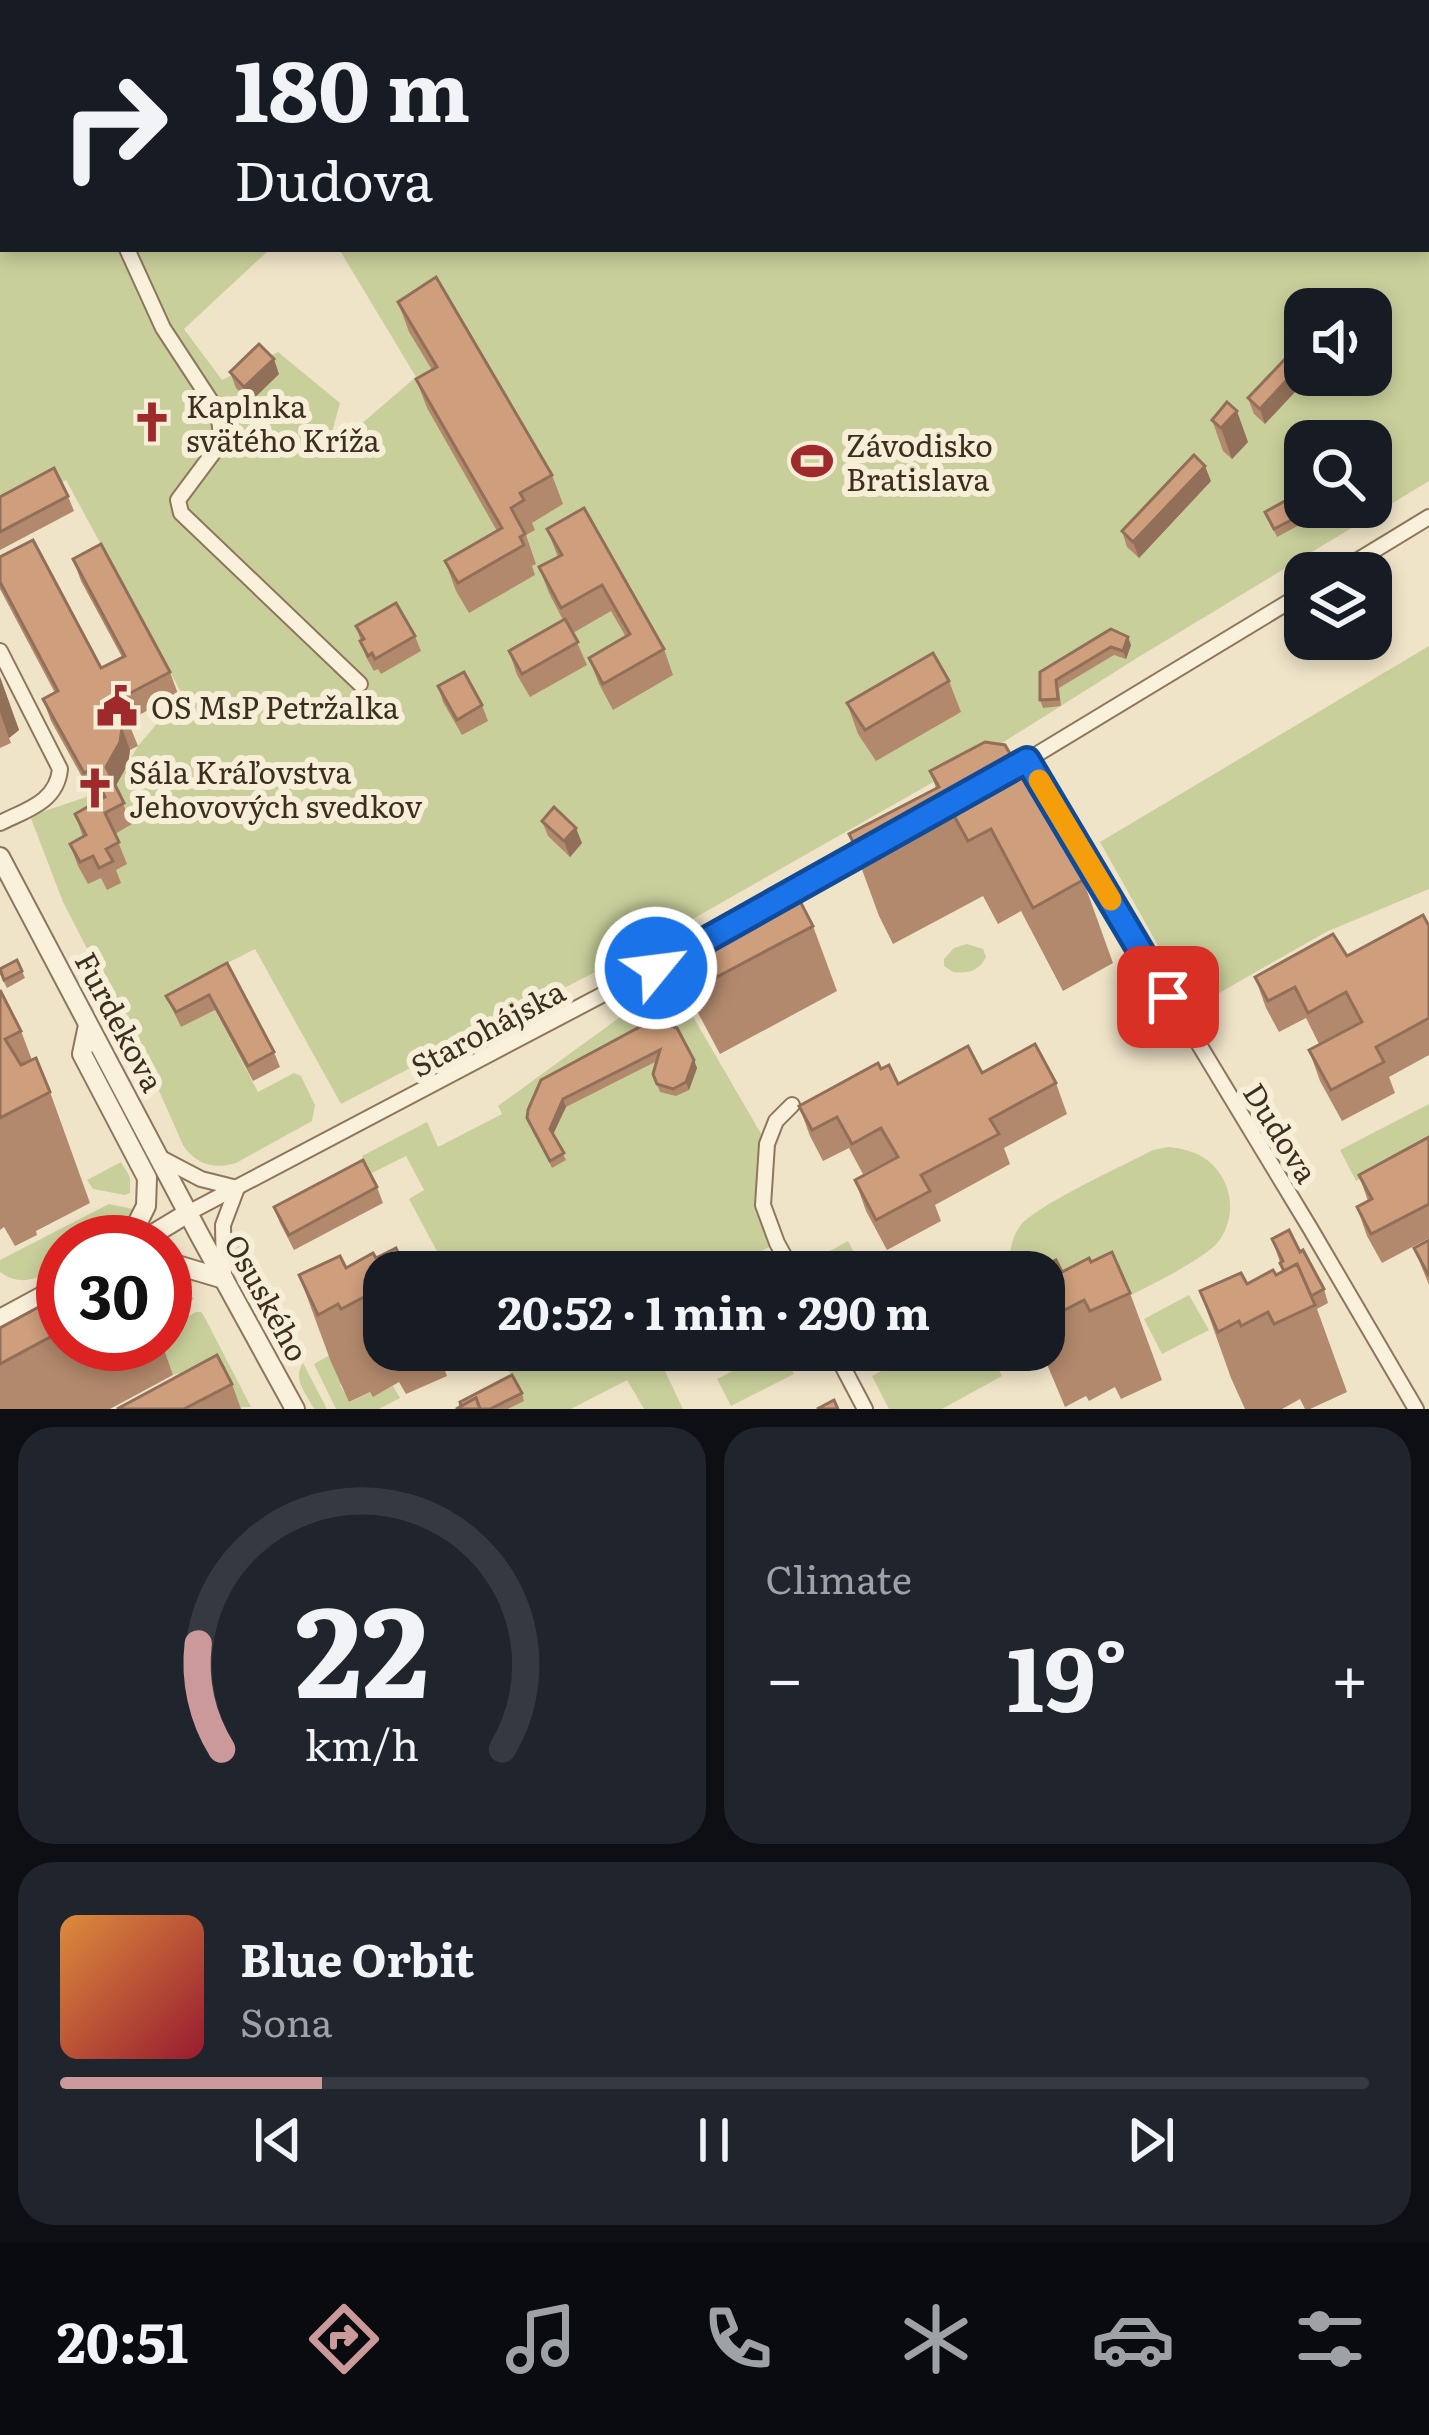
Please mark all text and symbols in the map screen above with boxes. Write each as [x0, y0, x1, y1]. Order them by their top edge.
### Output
text: 180 m [234, 23, 471, 148]
icon: right [36, 48, 192, 204]
text: Dudova [234, 137, 433, 218]
map controls [1284, 288, 1392, 660]
button: sound [1284, 288, 1392, 396]
place label: Kaplnka svätého Kríža [186, 383, 381, 461]
church icon: Kaplnka svätého Kríža [129, 399, 175, 445]
button: search [1284, 420, 1392, 528]
place label: Závodisko Bratislava [846, 422, 993, 500]
sports icon: Závodisko Bratislava [789, 438, 835, 484]
button: layers [1284, 552, 1392, 660]
public building icon: OS MsP Petržalka [94, 683, 140, 729]
place label: OS MsP Petržalka [151, 684, 400, 728]
place label: Sála Kráľovstva Jehovových svedkov [129, 749, 423, 827]
church icon: Sála Kráľovstva Jehovových svedkov [72, 765, 118, 811]
position arrow [593, 905, 719, 1031]
street label: Furdekova [66, 943, 177, 1099]
pin [1117, 946, 1219, 1048]
icon: arrive [1135, 964, 1201, 1030]
street label: Starohájska [402, 967, 573, 1086]
street label: Dudova [1234, 1073, 1330, 1191]
speed limit sign: 30 [36, 1215, 192, 1371]
street label: Osuského [215, 1225, 321, 1369]
text: 20:52 · 1 min · 290 m [498, 1277, 930, 1344]
text: Climate [766, 1548, 912, 1606]
text: 22 [295, 1551, 429, 1736]
text: 19° [1007, 1606, 1128, 1740]
text: − [766, 1625, 804, 1723]
text: + [1331, 1625, 1369, 1723]
text: km/h [305, 1710, 419, 1773]
text: Blue Orbit [240, 1924, 474, 1991]
text: Sona [240, 1991, 333, 2049]
icon: previous [245, 2107, 311, 2173]
icon: pause [681, 2107, 747, 2173]
icon: next [1118, 2107, 1184, 2173]
icon: directions [302, 2297, 386, 2381]
icon: music [499, 2297, 583, 2381]
icon: phone [696, 2297, 780, 2381]
icon: climate [894, 2297, 978, 2381]
icon: car [1091, 2297, 1175, 2381]
icon: filters [1288, 2297, 1372, 2381]
text: 20:51 [57, 2299, 188, 2380]

